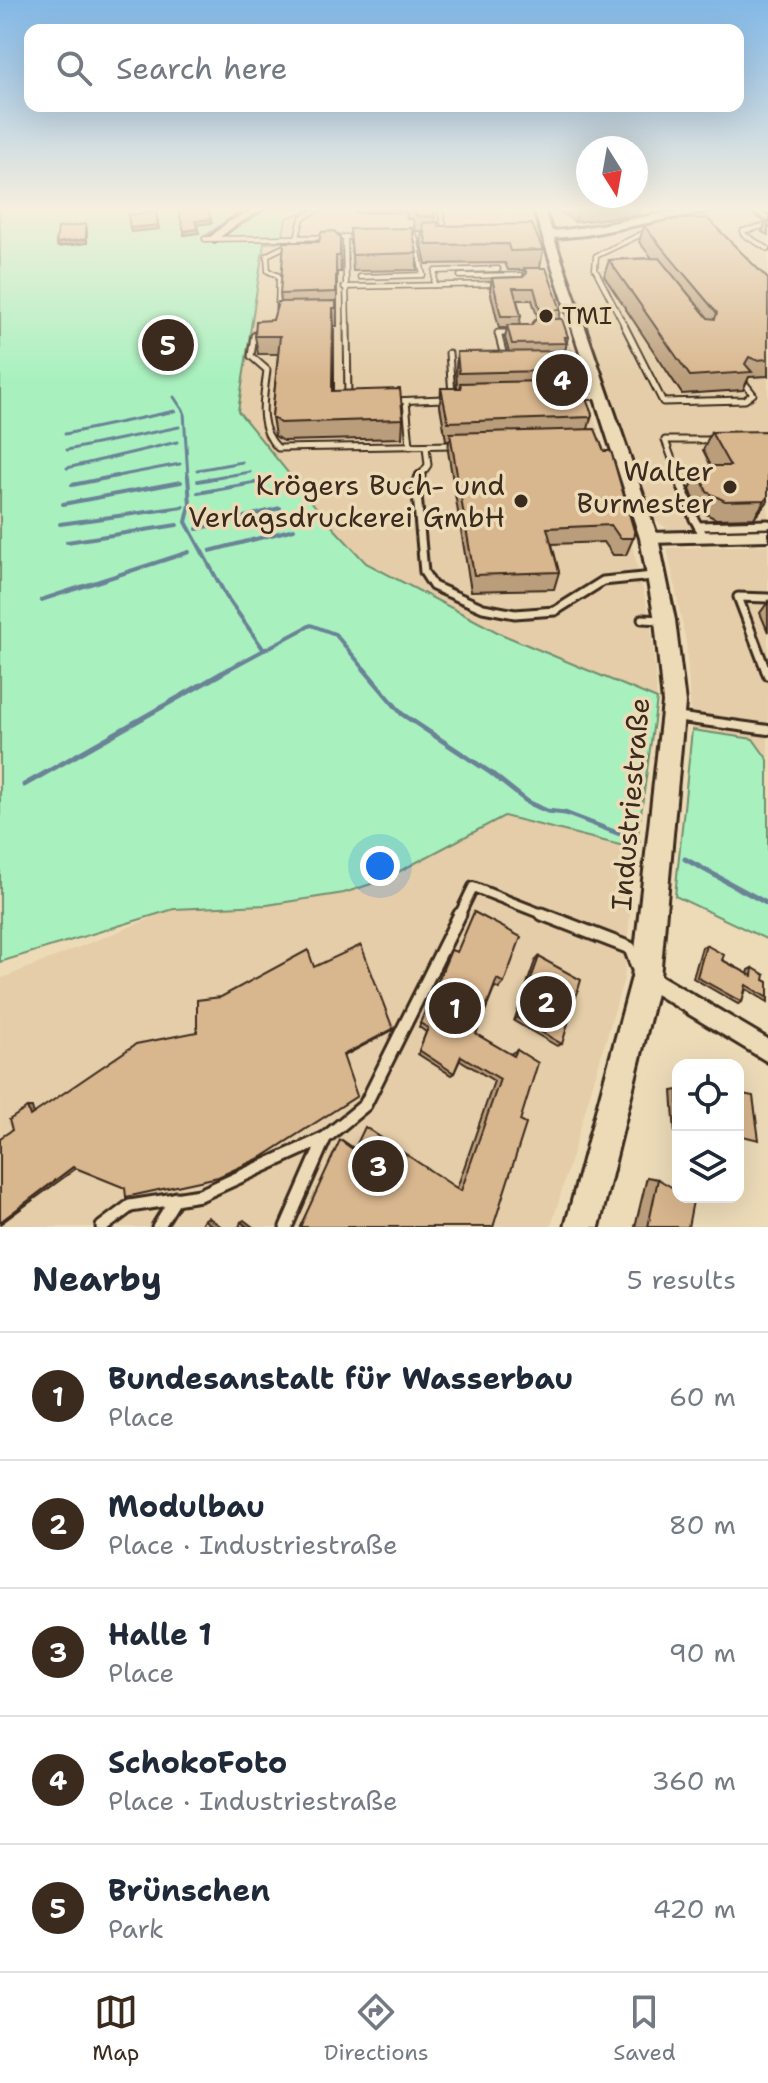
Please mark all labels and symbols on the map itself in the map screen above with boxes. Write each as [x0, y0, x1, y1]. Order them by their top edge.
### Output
north arrow [576, 136, 648, 208]
place label: TMI [562, 300, 612, 332]
marker: TMI [537, 307, 555, 325]
pin: 5 [142, 315, 194, 375]
pin: 4 [536, 350, 588, 410]
place label: Walter Burmester [577, 452, 714, 522]
place label: Krögers Buch- und Verlagsdruckerei GmbH [188, 466, 505, 536]
marker: Walter Burmester [721, 478, 739, 496]
marker: Krögers Buch- und Verlagsdruckerei GmbH [512, 492, 530, 510]
street label: Industriestraße [602, 696, 658, 912]
your location [360, 846, 400, 886]
pin: 2 [520, 972, 572, 1032]
pin: 1 [429, 978, 481, 1038]
pin: 3 [352, 1136, 404, 1196]

